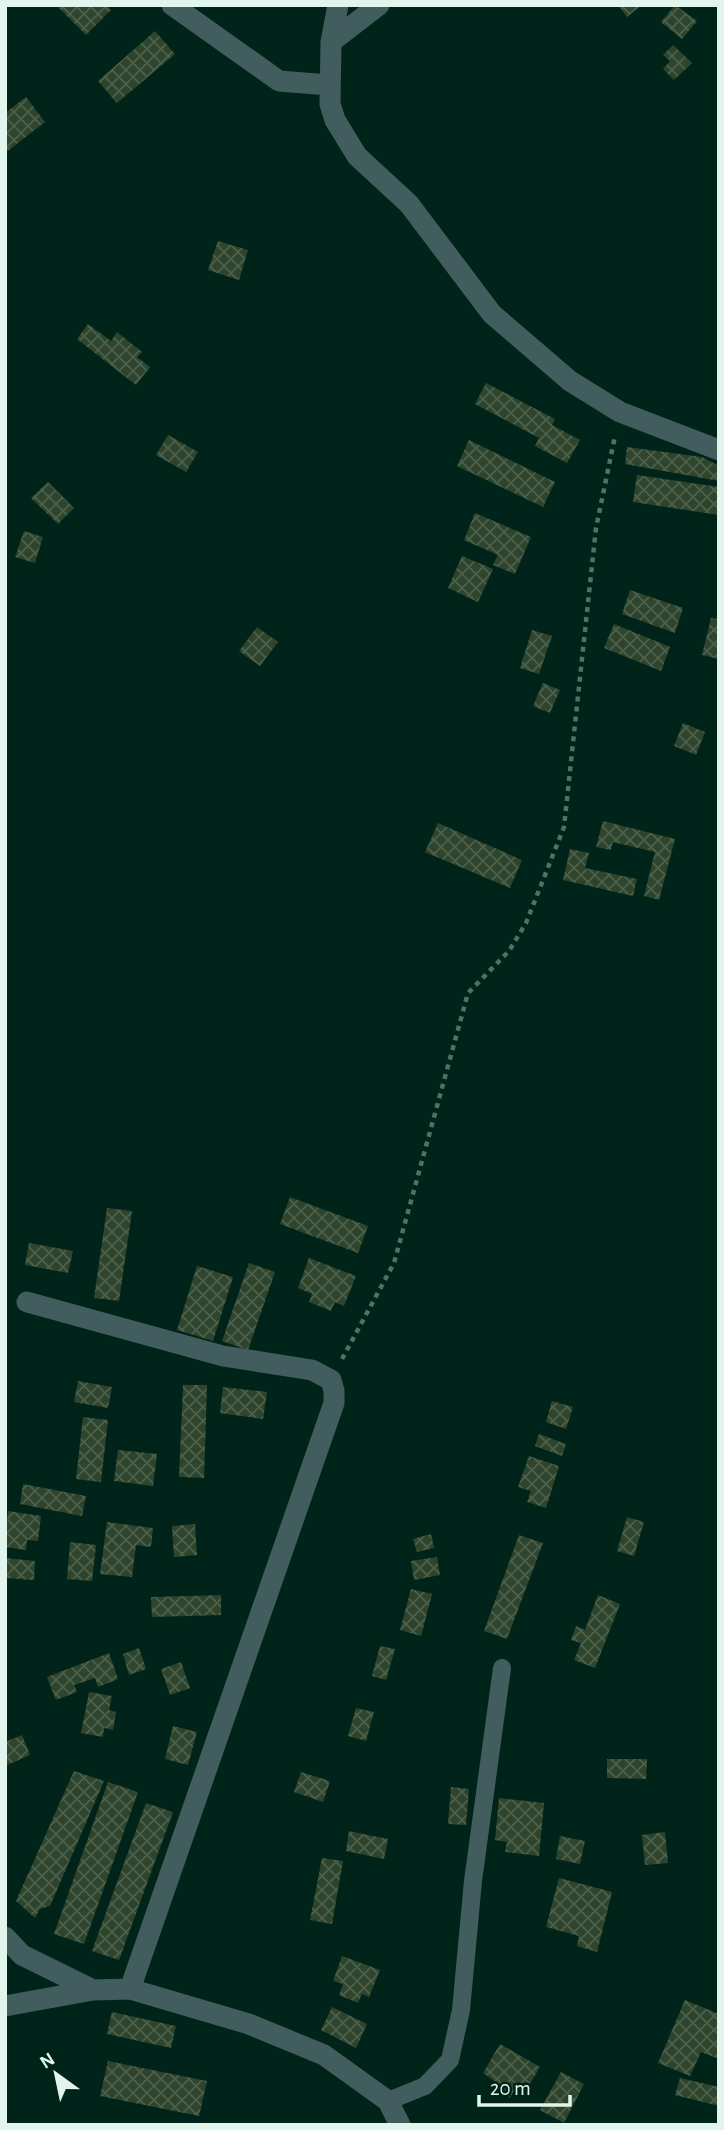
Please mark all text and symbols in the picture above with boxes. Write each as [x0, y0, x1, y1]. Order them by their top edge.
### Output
north arrow [21, 2039, 91, 2109]
text: N [37, 2049, 58, 2073]
scale bar [479, 2064, 570, 2108]
text: 20 m [490, 2078, 531, 2099]

